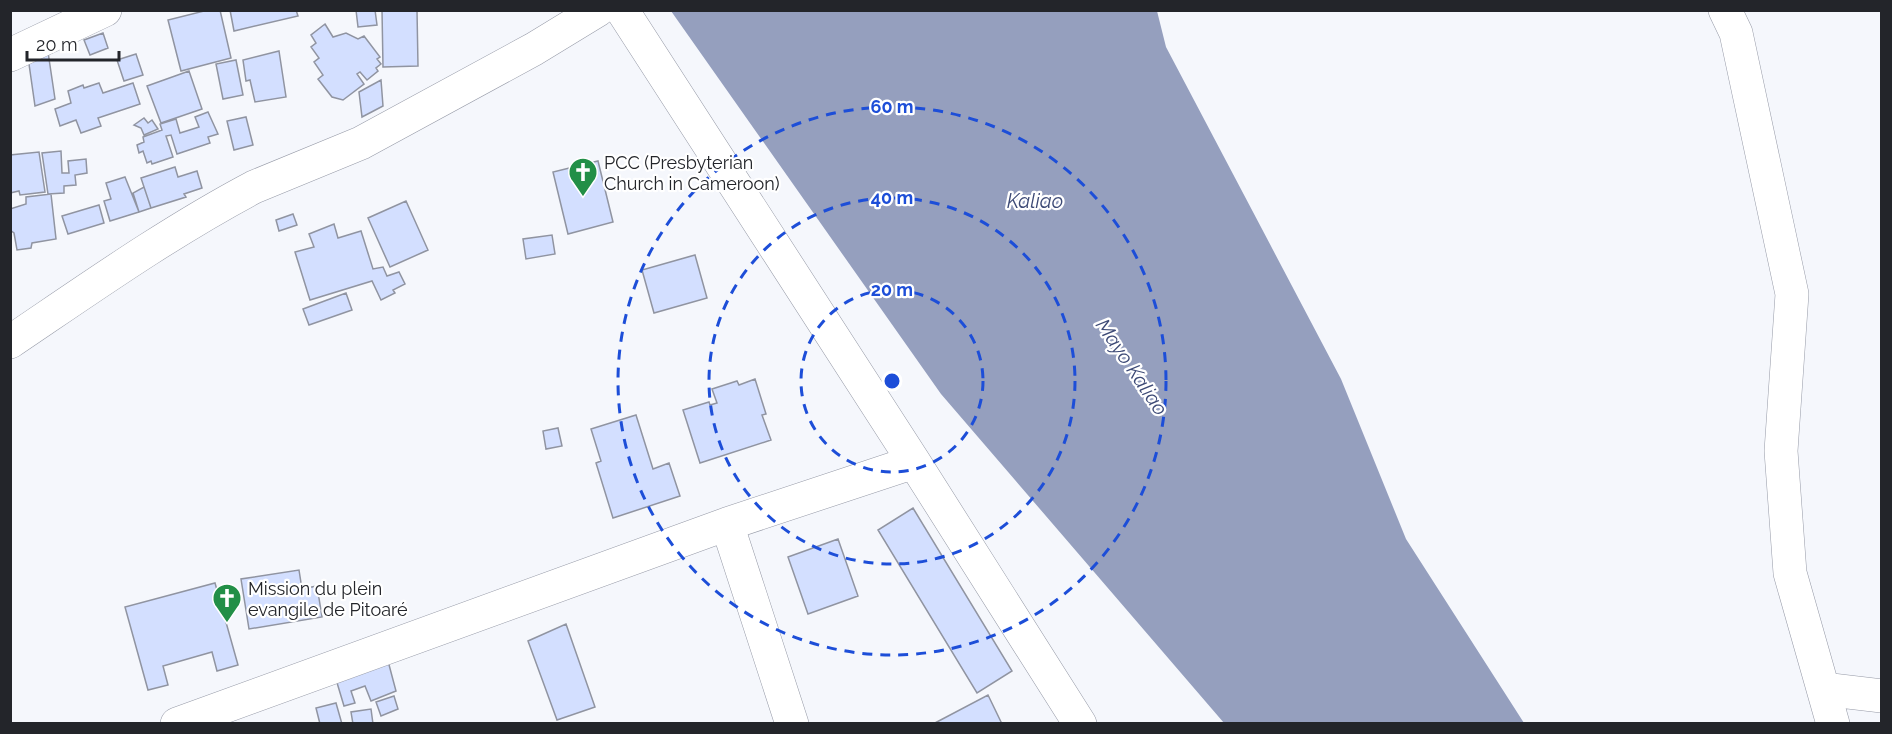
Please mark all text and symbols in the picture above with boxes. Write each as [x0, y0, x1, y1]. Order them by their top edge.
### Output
scale bar [27, 24, 118, 62]
text: 20 m [36, 34, 78, 55]
text: 60 m [870, 96, 914, 117]
place label: PCC (Presbyterian Church in Cameroon) [604, 152, 780, 194]
church icon: PCC (Presbyterian Church in Cameroon) [567, 156, 599, 198]
text: 40 m [871, 187, 913, 208]
water label: Kaliao [1007, 189, 1063, 213]
text: 20 m [871, 279, 913, 300]
water label: Mayo Kaliao [1091, 314, 1173, 420]
centre of rings [882, 371, 902, 391]
place label: Mission du plein evangile de Pitoaré [248, 578, 408, 620]
church icon: Mission du plein evangile de Pitoaré [211, 582, 243, 624]

